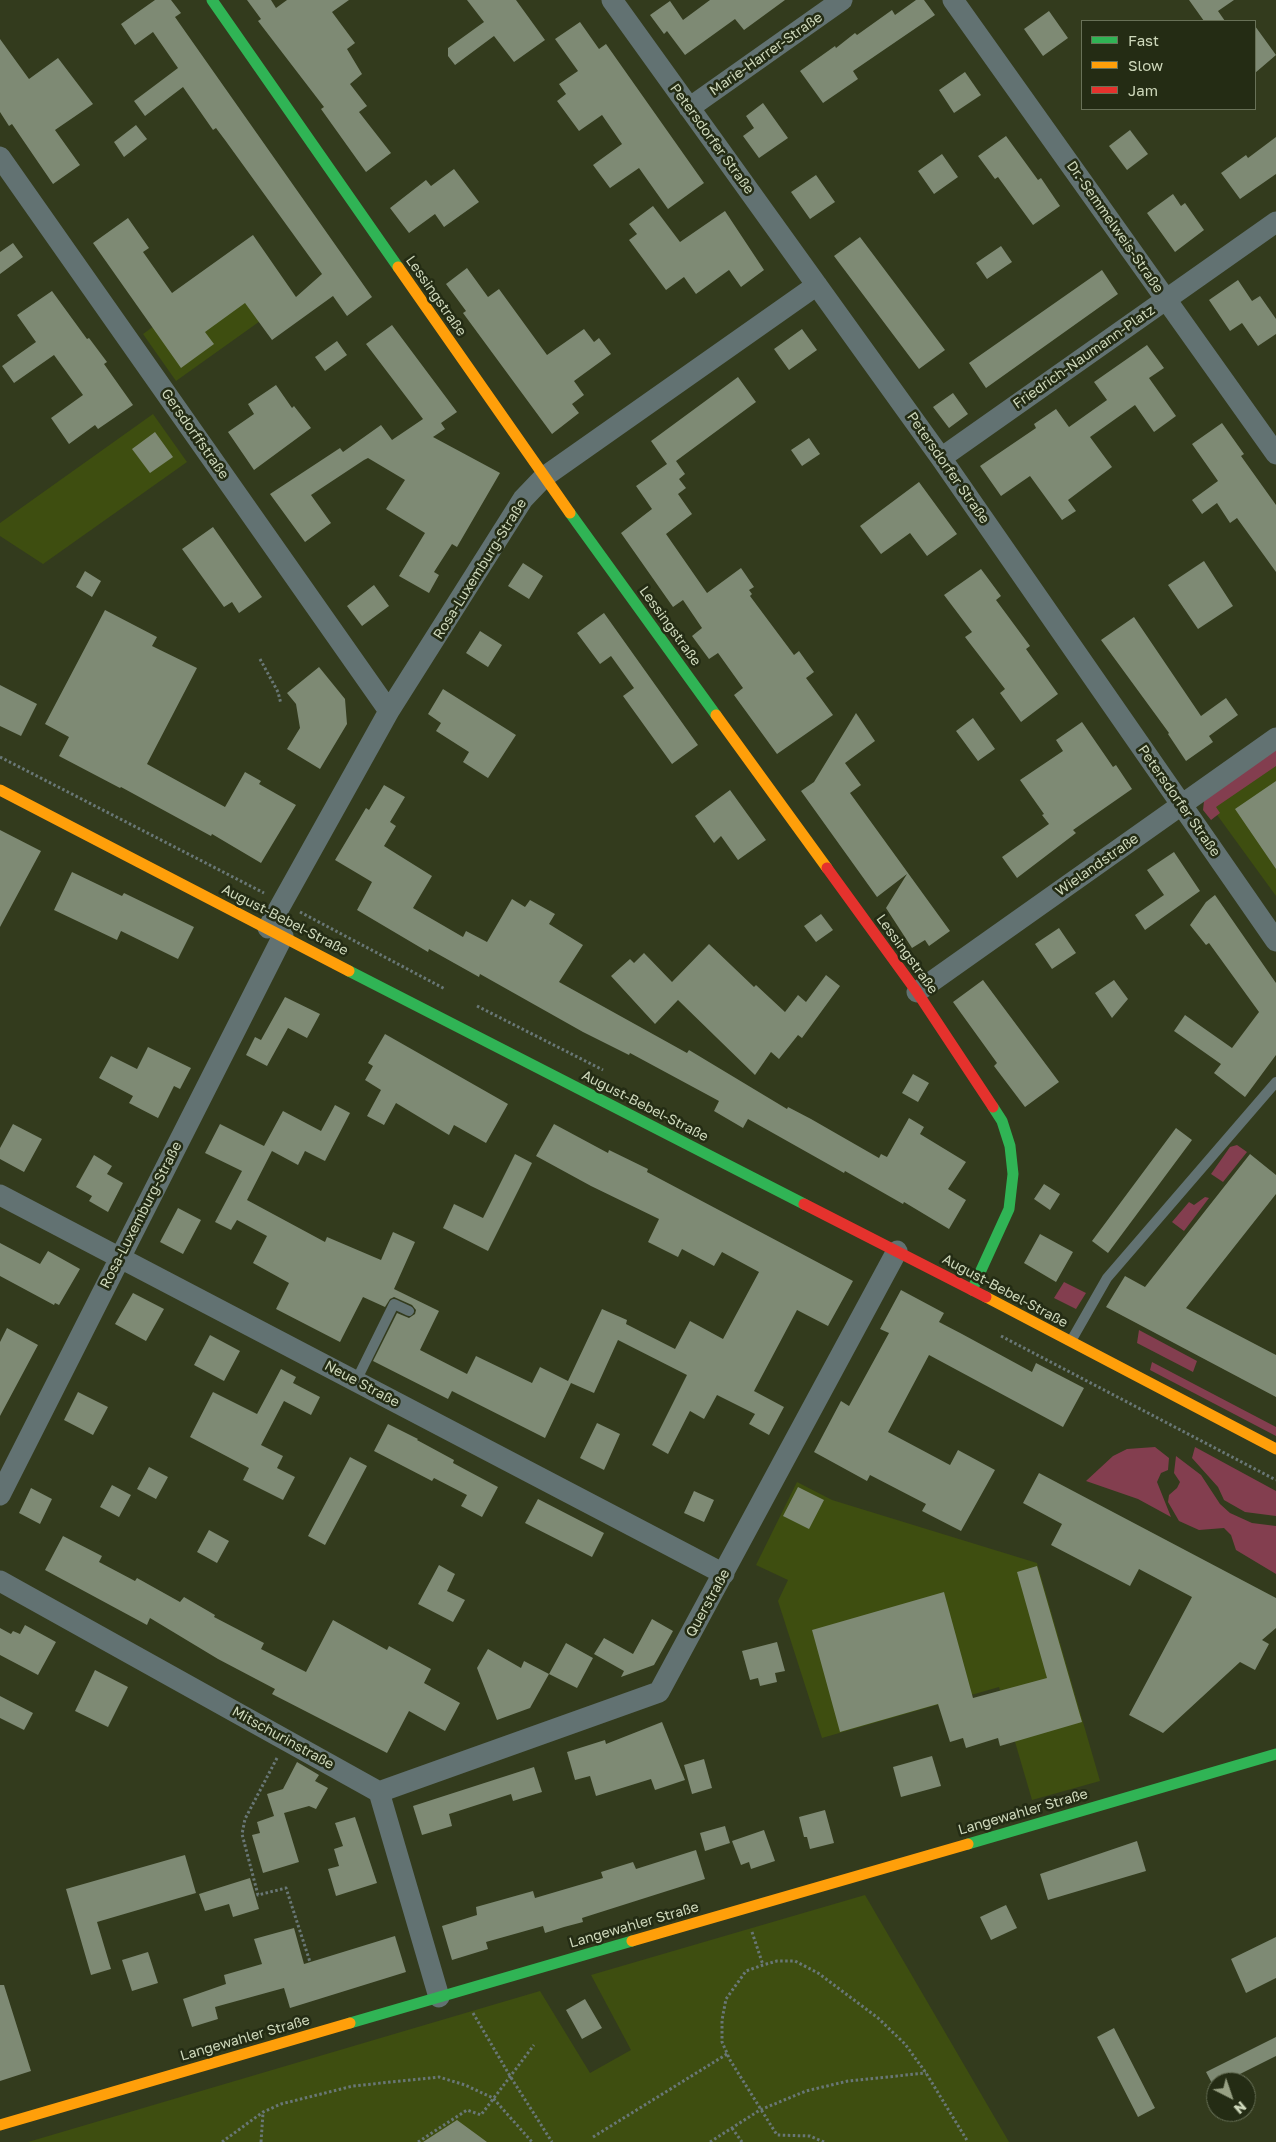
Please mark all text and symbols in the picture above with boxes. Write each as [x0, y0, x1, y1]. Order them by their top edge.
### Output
street label: Marie-Harrer-Straße [706, 9, 826, 99]
legend [1081, 20, 1256, 110]
text: Fast [1128, 31, 1159, 49]
text: Slow [1128, 56, 1163, 74]
street label: Petersdorfer Straße [666, 81, 758, 197]
text: Jam [1128, 81, 1158, 99]
street label: Dr.-Semmelweis-Straße [1063, 158, 1167, 296]
street label: Lessingstraße [402, 253, 470, 339]
street label: Friedrich-Naumann-Platz [1010, 302, 1158, 412]
street label: Gersdorffstraße [158, 386, 232, 482]
street label: Petersdorfer Straße [903, 409, 993, 527]
street label: Rosa-Luxemburg-Straße [430, 496, 530, 642]
street label: Lessingstraße [636, 583, 704, 669]
street label: Petersdorfer Straße [1134, 742, 1224, 860]
street label: Wielandstraße [1052, 830, 1142, 900]
street label: August-Bebel-Straße [219, 881, 351, 959]
street label: Lessingstraße [873, 911, 941, 997]
street label: August-Bebel-Straße [579, 1067, 711, 1145]
street label: Rosa-Luxemburg-Straße [97, 1139, 185, 1291]
street label: August-Bebel-Straße [939, 1251, 1071, 1331]
street label: Neue Straße [322, 1357, 402, 1411]
street label: Querstraße [682, 1566, 734, 1640]
street label: Mitschurinstraße [229, 1703, 337, 1773]
street label: Langewahler Straße [956, 1785, 1090, 1839]
street label: Langewahler Straße [567, 1898, 701, 1952]
street label: Langewahler Straße [178, 2011, 312, 2065]
north arrow [1206, 2072, 1256, 2122]
text: N [1231, 2098, 1250, 2118]

